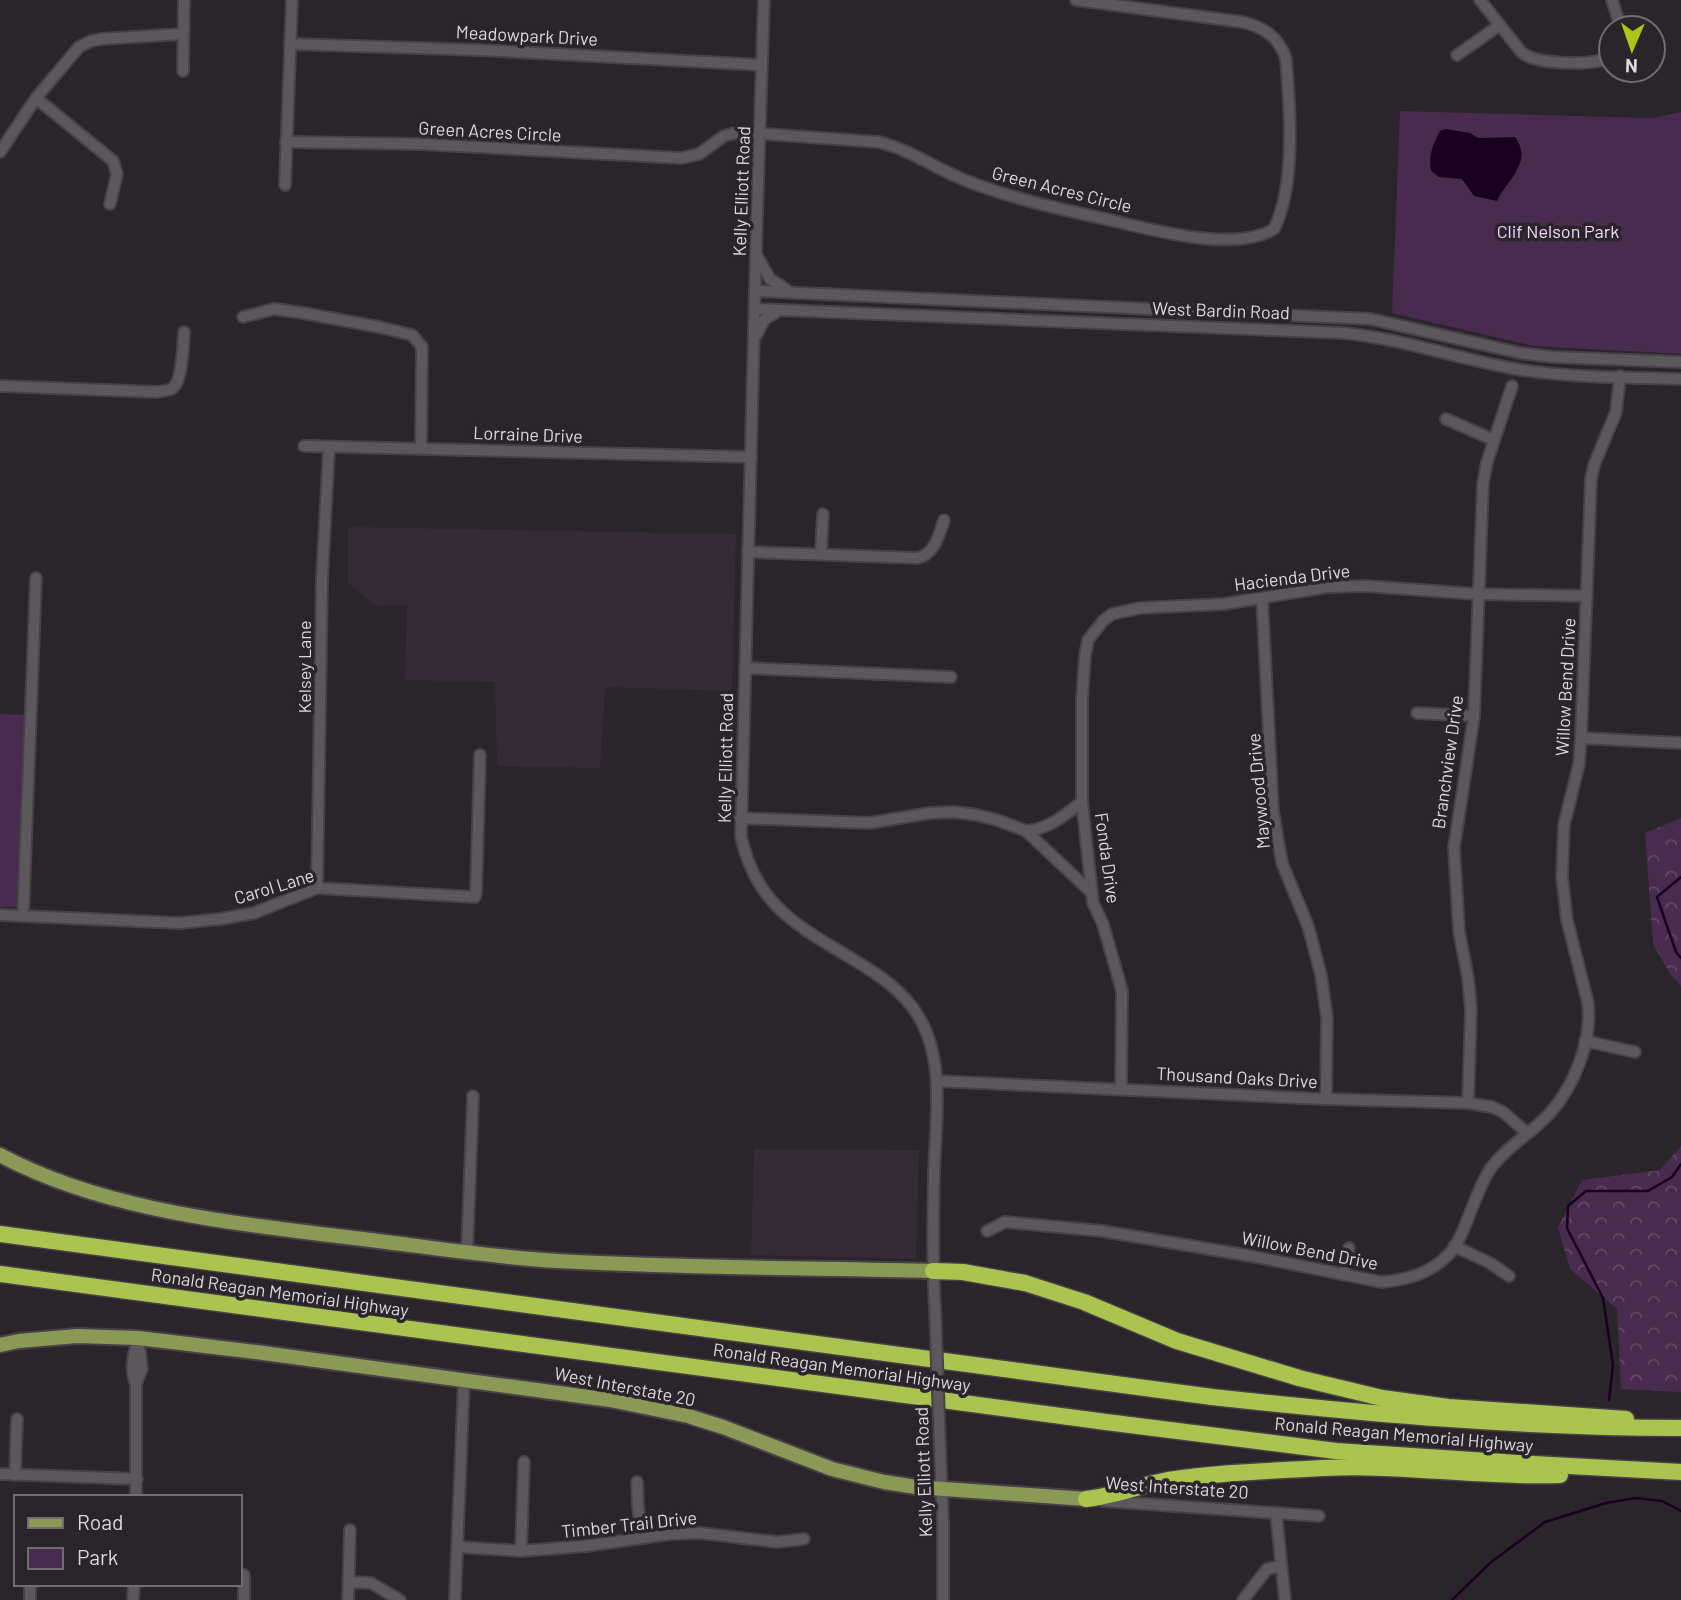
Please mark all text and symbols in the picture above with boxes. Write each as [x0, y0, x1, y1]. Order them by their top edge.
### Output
north arrow [1597, 14, 1667, 84]
street label: Meadowpark Drive [455, 20, 599, 50]
text: N [1625, 55, 1638, 78]
street label: Green Acres Circle [418, 116, 562, 146]
street label: Kelly Elliott Road [728, 125, 754, 257]
street label: Green Acres Circle [990, 161, 1134, 217]
park label: Clif Nelson Park [1497, 220, 1619, 242]
street label: West Bardin Road [1152, 297, 1290, 323]
street label: Lorraine Drive [473, 421, 583, 447]
street label: Hacienda Drive [1233, 559, 1351, 595]
street label: Willow Bend Drive [1550, 617, 1580, 757]
street label: Kelsey Lane [293, 621, 315, 713]
street label: Kelly Elliott Road [713, 693, 737, 823]
street label: Branchview Drive [1427, 694, 1467, 830]
street label: Maywood Drive [1242, 732, 1274, 850]
street label: Fonda Drive [1091, 811, 1125, 905]
street label: Carol Lane [231, 863, 317, 909]
street label: Thousand Oaks Drive [1156, 1062, 1318, 1092]
street label: Willow Bend Drive [1240, 1226, 1380, 1274]
street label: Ronald Reagan Memorial Highway [150, 1263, 410, 1321]
street label: Ronald Reagan Memorial Highway [712, 1338, 972, 1396]
street label: West Interstate 20 [552, 1362, 698, 1410]
street label: Kelly Elliott Road [910, 1406, 936, 1538]
street label: Ronald Reagan Memorial Highway [1274, 1412, 1534, 1456]
street label: West Interstate 20 [1105, 1471, 1249, 1503]
legend [14, 1495, 242, 1586]
street label: Timber Trail Drive [560, 1506, 698, 1542]
text: Road [77, 1509, 123, 1534]
text: Park [77, 1544, 118, 1569]

